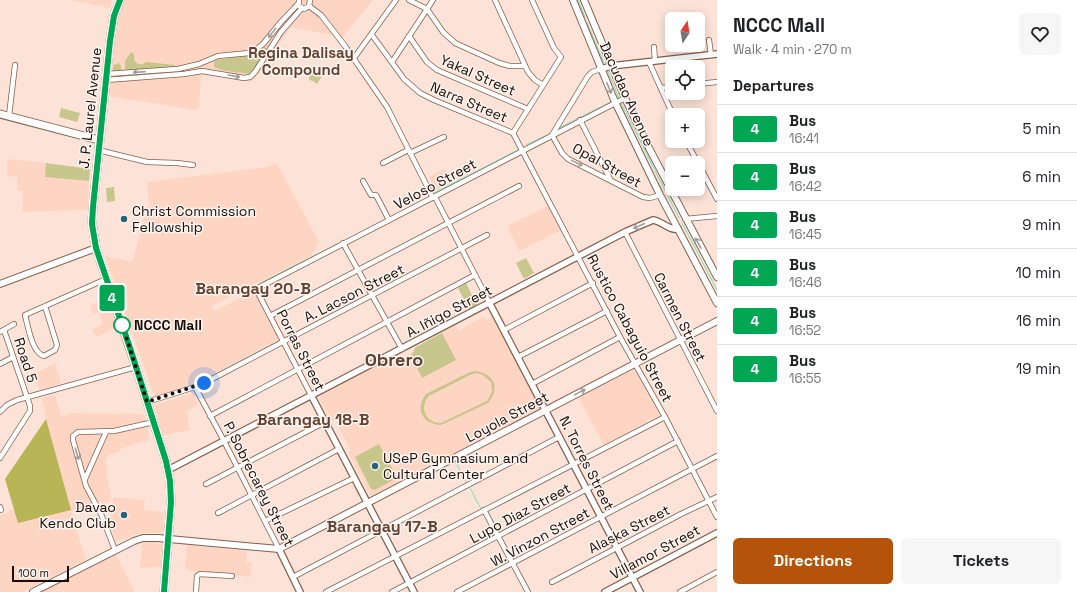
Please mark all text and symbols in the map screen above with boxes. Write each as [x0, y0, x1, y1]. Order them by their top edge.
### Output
north arrow [665, 12, 705, 52]
map controls [665, 12, 705, 196]
text: NCCC Mall [733, 13, 825, 38]
button: heart [1019, 13, 1061, 55]
one-way arrow [268, 27, 276, 38]
street label: Dacudao Avenue [596, 39, 658, 149]
text: Walk · 4 min · 270 m [733, 41, 852, 58]
district label: Regina Dalisay Compound [248, 43, 354, 79]
street label: J. P. Laurel Avenue [75, 47, 105, 169]
street label: Yakal Street [437, 50, 519, 100]
button: locate [665, 60, 705, 100]
one-way arrow [133, 69, 146, 76]
one-way arrow [227, 72, 240, 80]
text: Departures [733, 76, 814, 95]
street label: Narra Street [428, 78, 510, 126]
one-way arrow [606, 81, 614, 93]
button: + [665, 108, 705, 148]
text: Bus [789, 111, 816, 130]
text: 5 min [1022, 119, 1061, 138]
text: 4 [751, 120, 759, 138]
text: 16:41 [789, 130, 819, 147]
street label: Opal Street [569, 139, 645, 191]
street label: Veloso Street [391, 155, 479, 213]
button: − [665, 156, 705, 196]
text: Bus [789, 159, 816, 178]
one-way arrow [571, 160, 583, 167]
text: 6 min [1022, 167, 1061, 186]
text: 4 [751, 168, 759, 186]
text: 16:42 [789, 178, 822, 195]
place label: Christ Commission Fellowship [132, 202, 256, 236]
text: Bus [789, 207, 816, 226]
marker: Christ Commission Fellowship [119, 214, 129, 224]
text: 9 min [1022, 215, 1061, 234]
text: 4 [751, 216, 759, 234]
one-way arrow [633, 223, 645, 230]
text: 16:45 [789, 226, 822, 243]
one-way arrow [694, 237, 702, 249]
street label: Rustico Cabaguio Street [583, 251, 677, 405]
text: Bus [789, 255, 816, 274]
street label: A. Lacson Street [301, 260, 407, 326]
text: 10 min [1015, 263, 1061, 282]
text: 4 [751, 264, 759, 282]
street label: Carmen Street [650, 269, 710, 365]
text: 16:46 [789, 274, 822, 291]
district label: Barangay 20-B [195, 278, 311, 299]
street label: A. Iñigo Street [403, 281, 495, 341]
line badge: 4 [99, 285, 125, 311]
text: 4 [108, 289, 116, 307]
text: Bus [789, 303, 816, 322]
street label: Porras Street [273, 306, 329, 394]
text: 16 min [1016, 311, 1061, 330]
text: 4 [751, 312, 759, 330]
marker: NCCC Mall [113, 316, 131, 334]
place label: NCCC Mall [134, 316, 202, 334]
text: 16:52 [789, 322, 821, 339]
street label: Road 5 [10, 335, 42, 385]
district label: Obrero [365, 348, 423, 371]
text: Bus [789, 351, 816, 370]
text: 19 min [1016, 359, 1061, 378]
text: 4 [751, 360, 759, 378]
text: 16:55 [789, 370, 821, 387]
your location [194, 373, 214, 393]
street label: Loyola Street [462, 388, 552, 446]
one-way arrow [574, 388, 586, 396]
district label: Barangay 18-B [257, 409, 369, 430]
street label: N. Torres Street [555, 413, 619, 513]
street label: P. Sobrecarey Street [220, 419, 298, 549]
one-way arrow [74, 448, 81, 461]
place label: USeP Gymnasium and Cultural Center [383, 449, 528, 483]
marker: USeP Gymnasium and Cultural Center [370, 461, 380, 471]
street label: Lupo Diaz Street [466, 479, 574, 547]
place label: Davao Kendo Club [40, 498, 116, 532]
street label: Alaska Street [585, 501, 673, 557]
street label: W. Vinzon Street [487, 503, 593, 571]
marker: Davao Kendo Club [119, 510, 129, 520]
district label: Barangay 17-B [326, 516, 438, 537]
street label: Villamor Street [607, 521, 703, 583]
button: Directions [733, 538, 893, 584]
button: Tickets [901, 538, 1061, 584]
scale bar [12, 564, 69, 583]
text: 100 m [18, 566, 49, 580]

